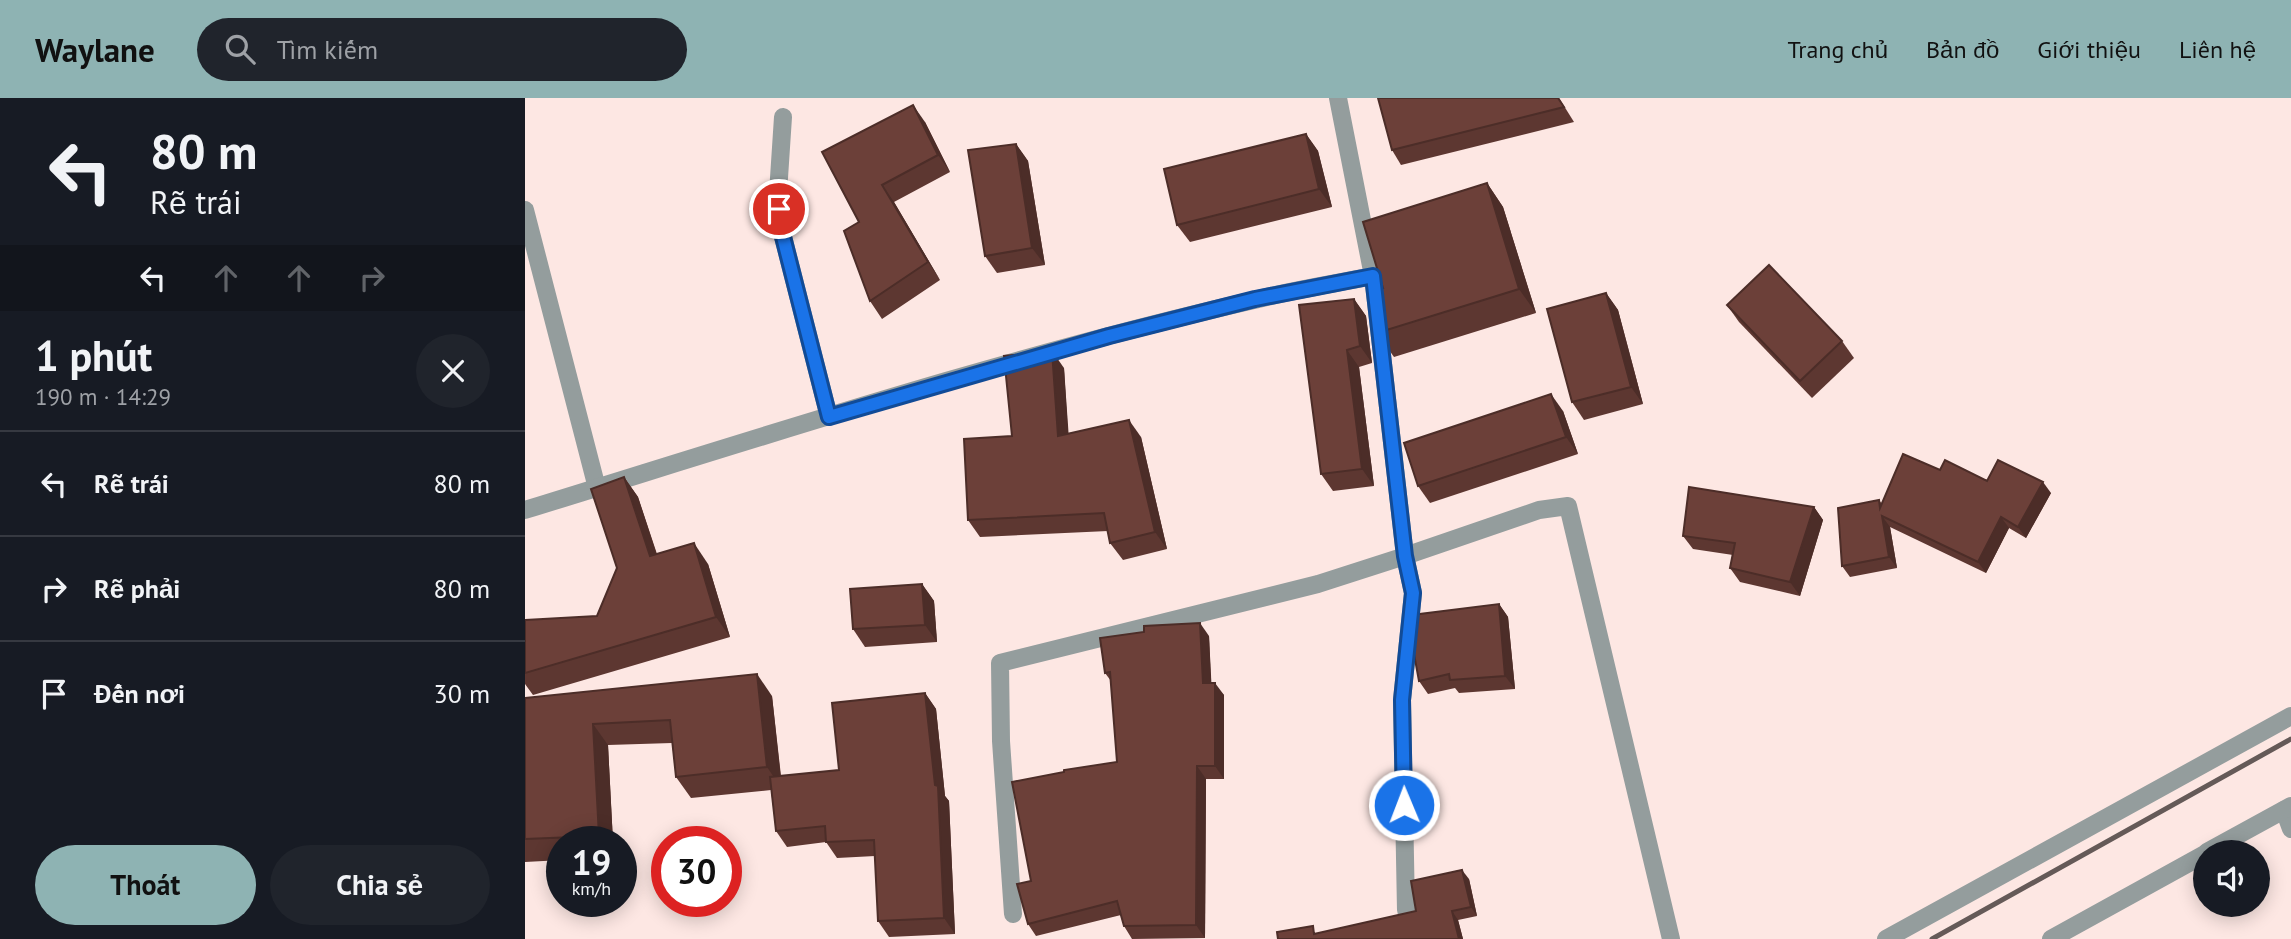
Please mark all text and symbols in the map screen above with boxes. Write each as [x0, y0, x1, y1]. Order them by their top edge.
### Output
search box [197, 18, 687, 81]
text: Waylane [35, 28, 155, 71]
icon: search [221, 30, 259, 68]
text: Tìm kiếm [277, 33, 378, 66]
text: Trang chủ [1787, 34, 1888, 65]
text: Bản đồ [1926, 34, 1999, 65]
text: Giới thiệu [2037, 34, 2141, 65]
text: Liên hệ [2179, 34, 2256, 65]
text: 80 m [150, 119, 257, 183]
icon: left [35, 126, 126, 217]
pin [749, 179, 809, 239]
text: Rẽ trái [150, 181, 242, 223]
icon: arrive [760, 190, 798, 228]
icon: left [134, 259, 172, 297]
icon: ahead [207, 259, 245, 297]
icon: ahead [280, 259, 318, 297]
icon: right [353, 259, 391, 297]
text: 1 phút [35, 328, 152, 383]
button: close [416, 334, 490, 408]
text: 190 m · 14:29 [35, 382, 171, 411]
icon: left [35, 465, 73, 503]
text: Rẽ trái [94, 467, 169, 500]
text: 80 m [434, 467, 490, 500]
icon: right [35, 570, 73, 608]
text: Rẽ phải [94, 572, 180, 605]
text: 80 m [434, 572, 490, 605]
icon: arrive [35, 675, 73, 713]
text: Đến nơi [94, 677, 185, 710]
text: 30 m [434, 677, 490, 710]
position arrow [1367, 768, 1441, 842]
speed limit sign: 30 [651, 826, 742, 917]
text: 19 [572, 839, 611, 885]
map controls [2193, 840, 2270, 917]
button: sound [2193, 840, 2270, 917]
button: Thoát [35, 845, 256, 925]
button: Chia sẻ [270, 845, 490, 925]
text: km/h [572, 877, 611, 900]

